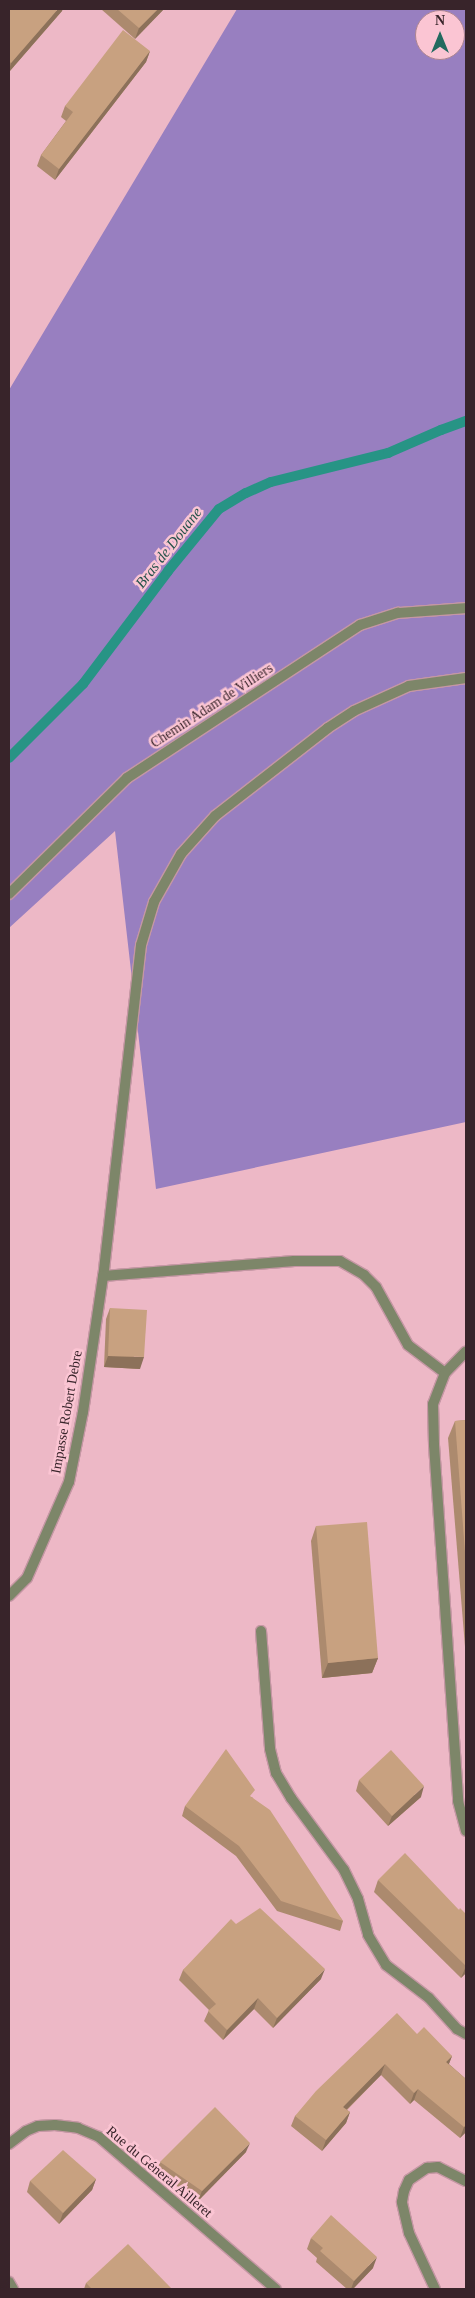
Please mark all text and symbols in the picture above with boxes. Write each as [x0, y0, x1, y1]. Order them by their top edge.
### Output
north arrow [415, 10, 465, 60]
text: N [435, 13, 445, 28]
water label: Bras de Douane [132, 504, 206, 592]
street label: Chemin Adam de Villiers [147, 660, 277, 752]
street label: Impasse Robert Debre [48, 1349, 86, 1475]
street label: Rue du Géneral Ailleret [102, 2122, 216, 2222]

